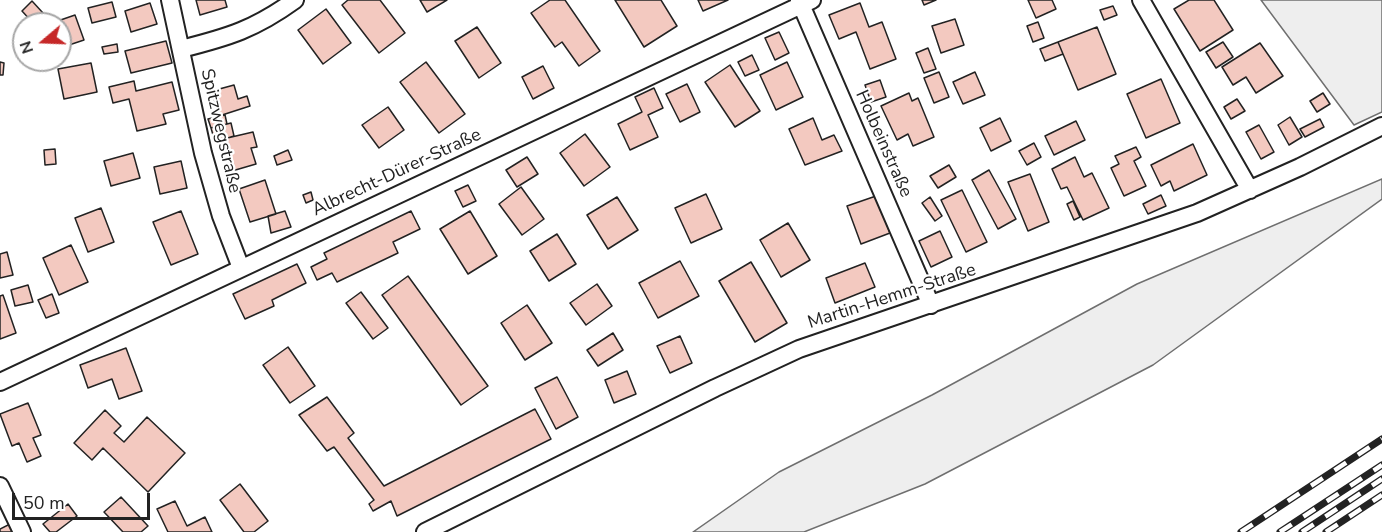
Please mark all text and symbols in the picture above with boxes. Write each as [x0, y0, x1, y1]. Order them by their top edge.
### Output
north arrow [12, 12, 72, 72]
text: N [15, 38, 39, 56]
street label: Spitzwegstraße [195, 67, 245, 195]
street label: Holbeinstraße [850, 87, 916, 201]
street label: Albrecht-Dürer-Straße [309, 124, 485, 222]
street label: Martin-Hemm-Straße [805, 260, 979, 334]
scale bar [15, 481, 153, 519]
text: 50 m [23, 491, 65, 515]

